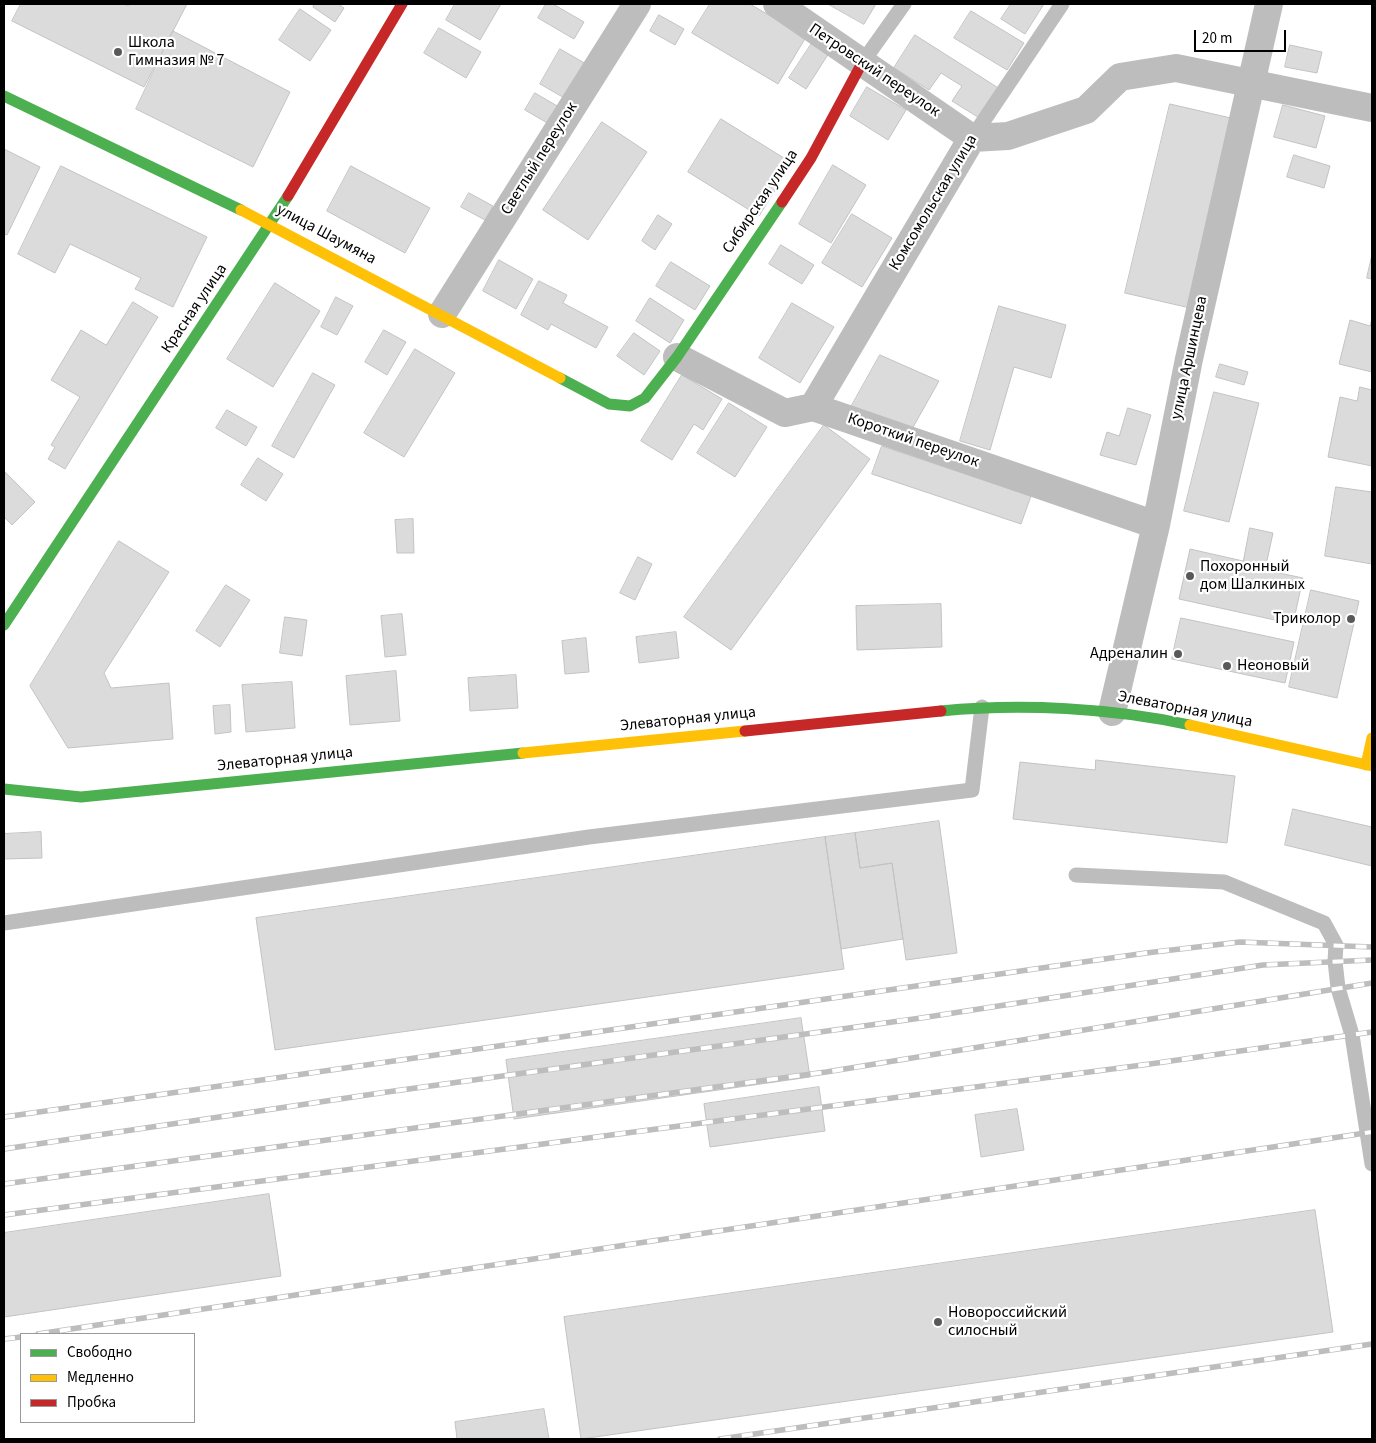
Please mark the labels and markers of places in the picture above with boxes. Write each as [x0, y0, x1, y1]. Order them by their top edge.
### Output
place label: Школа Гимназия № 7 [128, 33, 224, 71]
marker: Школа Гимназия № 7 [112, 46, 124, 58]
place label: Похоронный дом Шалкиных [1200, 557, 1305, 595]
marker: Похоронный дом Шалкиных [1184, 570, 1196, 582]
place label: Триколор [1273, 609, 1341, 629]
marker: Триколор [1345, 613, 1357, 625]
place label: Адреналин [1090, 644, 1168, 664]
marker: Адреналин [1172, 648, 1184, 660]
place label: Неоновый [1237, 656, 1310, 676]
marker: Неоновый [1221, 660, 1233, 672]
place label: Новороссийский силосный [948, 1303, 1067, 1341]
marker: Новороссийский силосный [932, 1316, 944, 1328]

